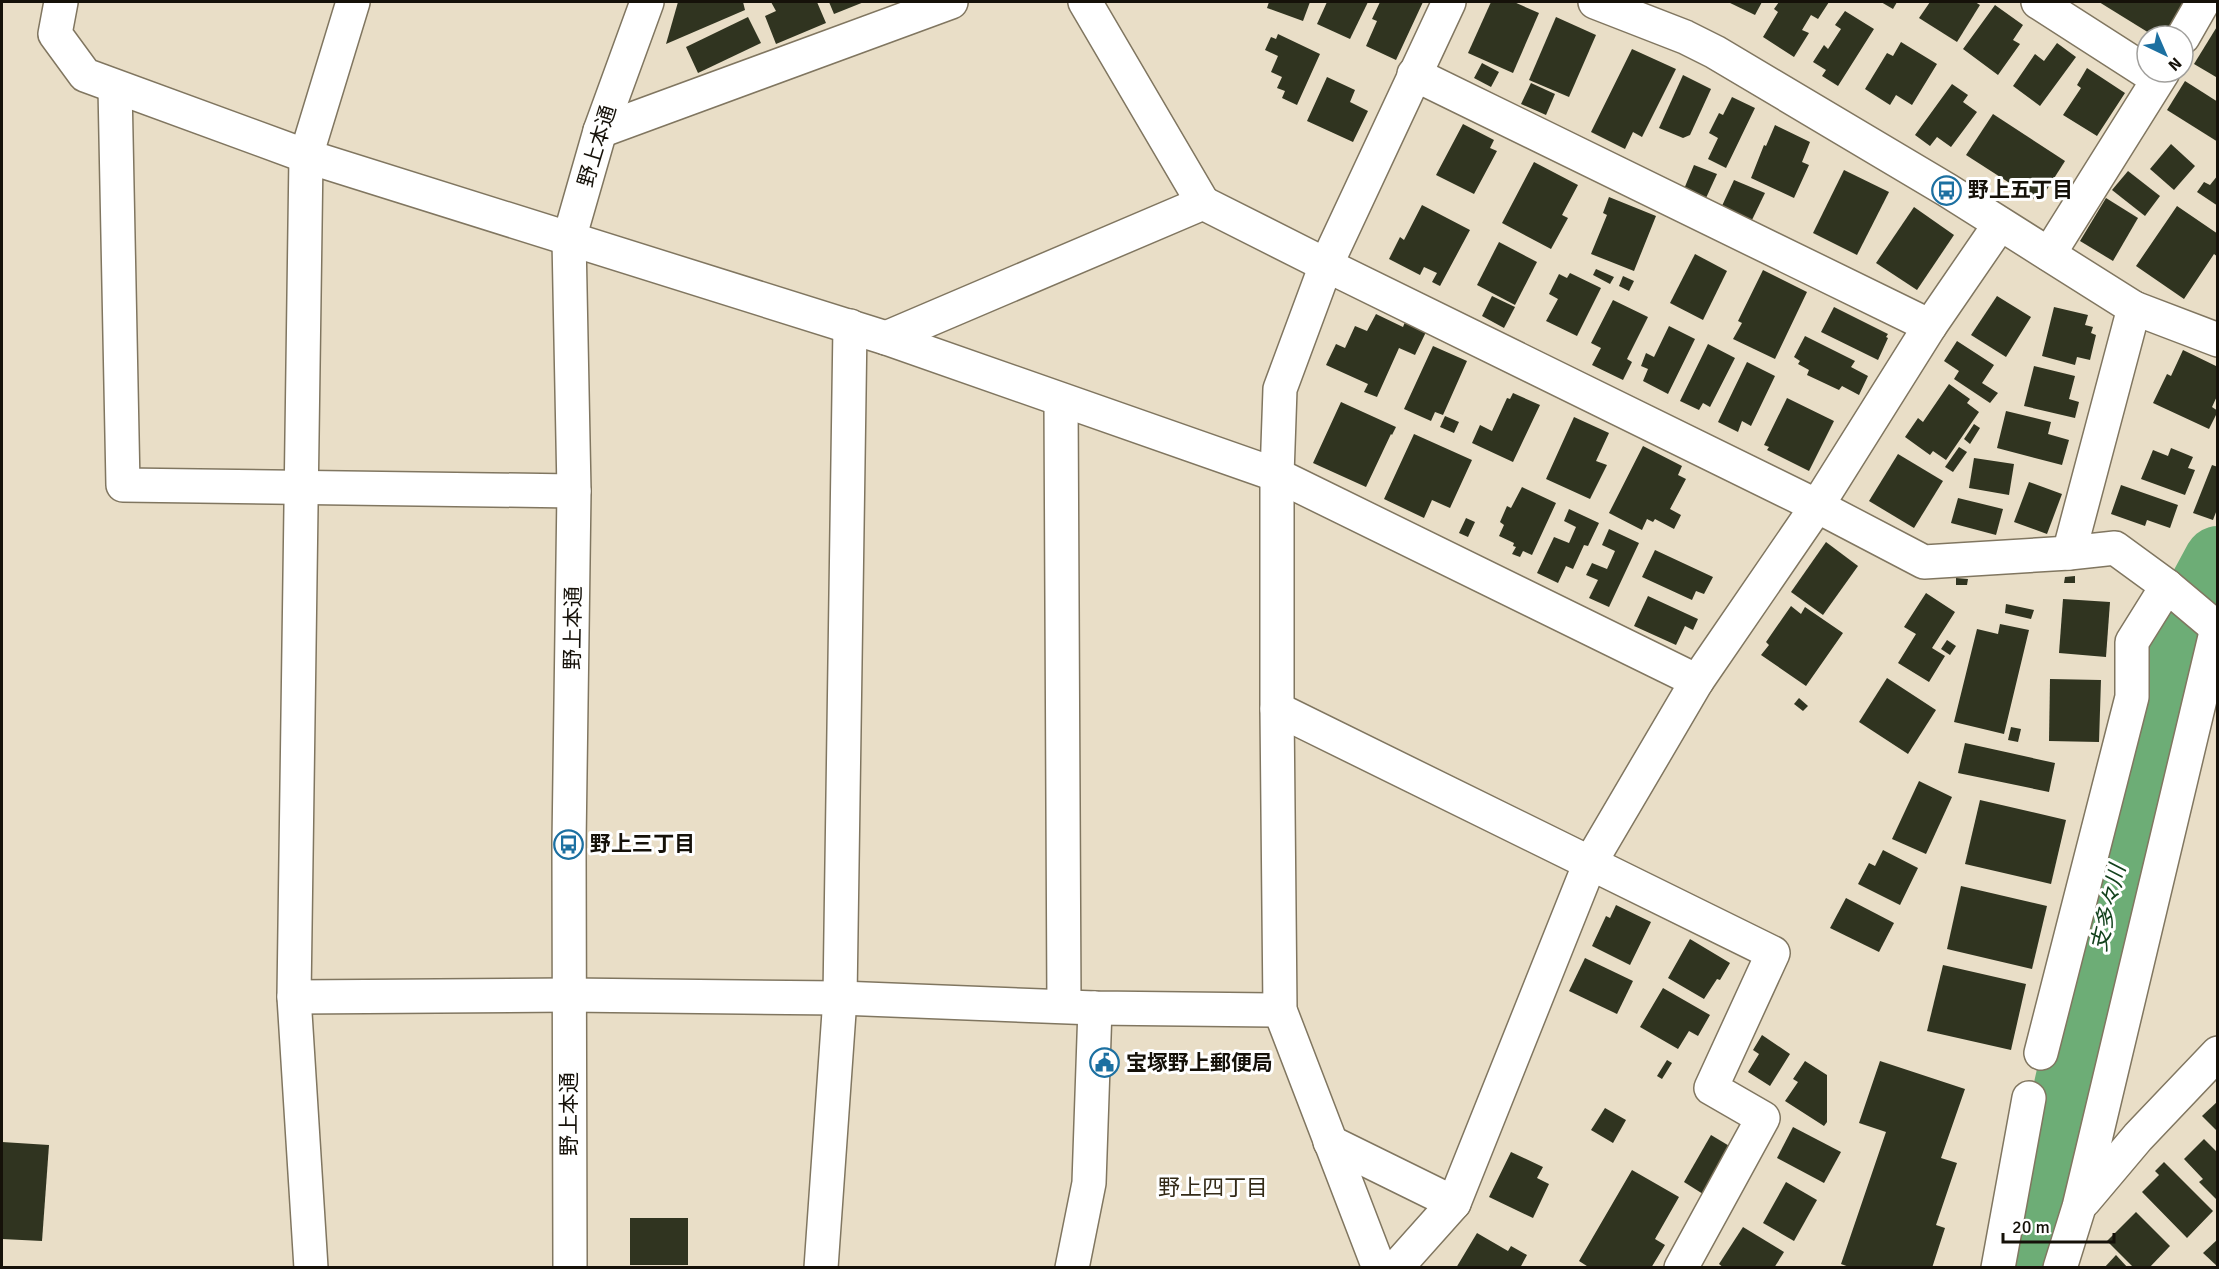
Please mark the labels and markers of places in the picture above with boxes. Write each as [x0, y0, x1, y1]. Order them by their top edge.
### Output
bus stop icon: 野上五丁目 [1931, 174, 1963, 206]
place label: 野上五丁目 [1968, 177, 2073, 203]
bus stop icon: 野上三丁目 [553, 828, 585, 860]
place label: 野上三丁目 [590, 831, 695, 857]
public building icon: 宝塚野上郵便局 [1089, 1047, 1121, 1079]
place label: 宝塚野上郵便局 [1126, 1050, 1273, 1076]

